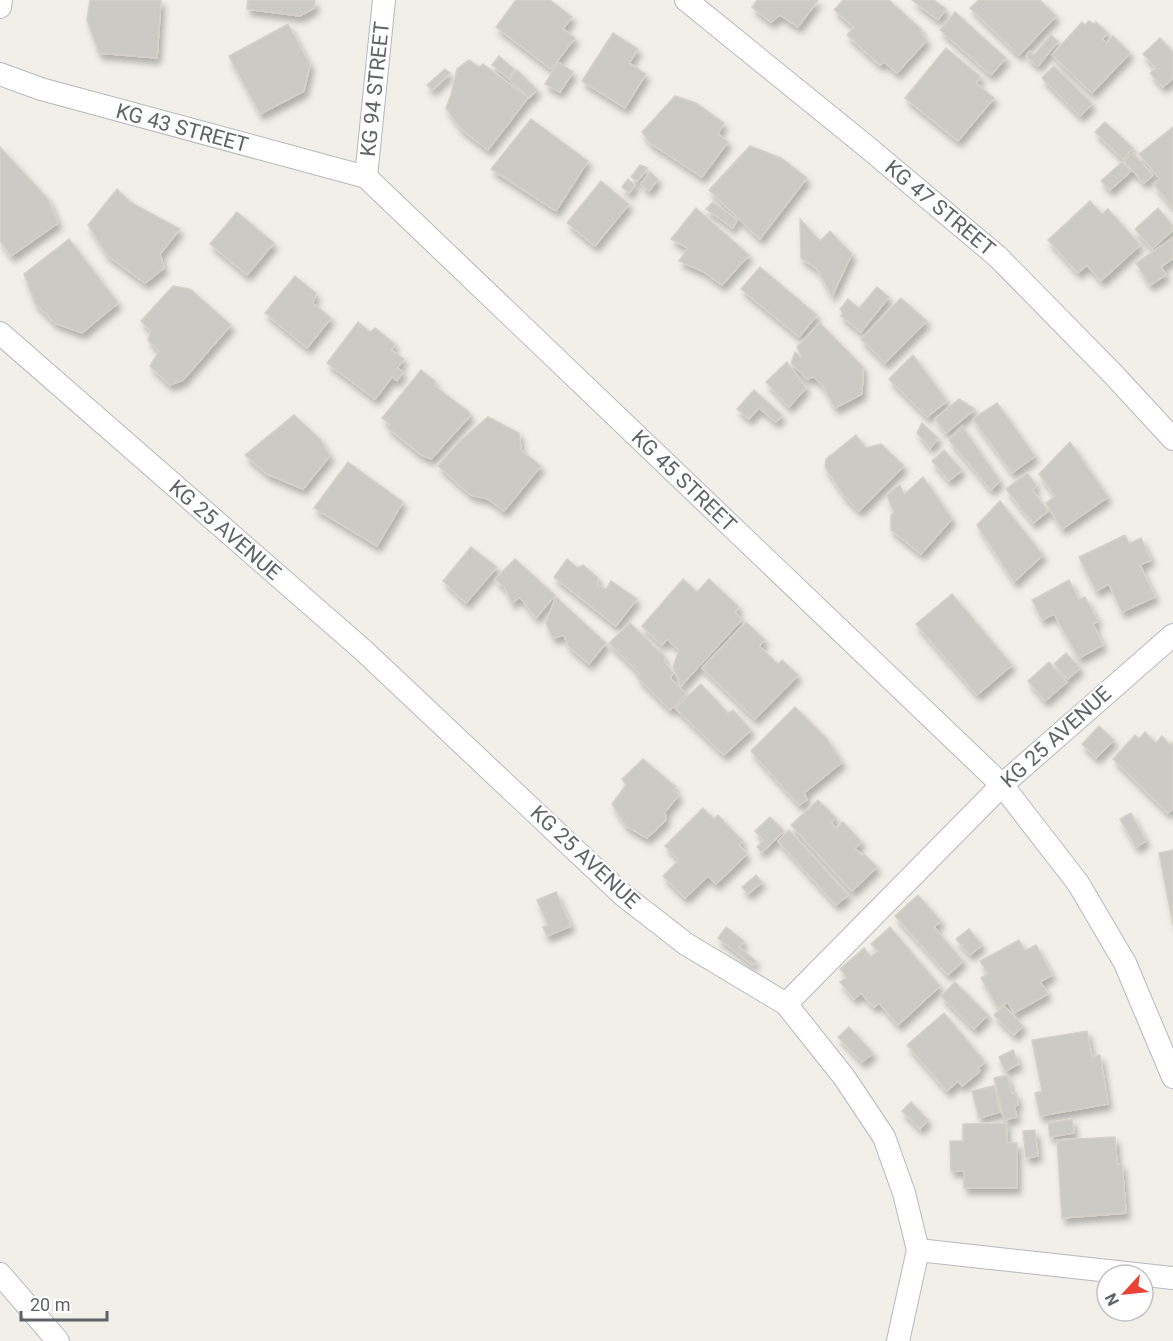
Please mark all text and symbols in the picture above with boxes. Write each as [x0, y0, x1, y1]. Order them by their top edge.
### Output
street label: KG 94 STREET [356, 20, 394, 158]
street label: KG 43 STREET [113, 99, 251, 157]
street label: KG 47 STREET [880, 155, 1000, 261]
street label: KG 45 STREET [627, 425, 741, 537]
street label: KG 25 AVENUE [164, 475, 286, 585]
street label: KG 25 AVENUE [996, 681, 1116, 793]
street label: KG 25 AVENUE [526, 801, 644, 913]
north arrow [1095, 1263, 1155, 1323]
scale bar [21, 1284, 106, 1322]
text: N [1101, 1290, 1123, 1309]
text: 20 m [30, 1294, 70, 1315]

